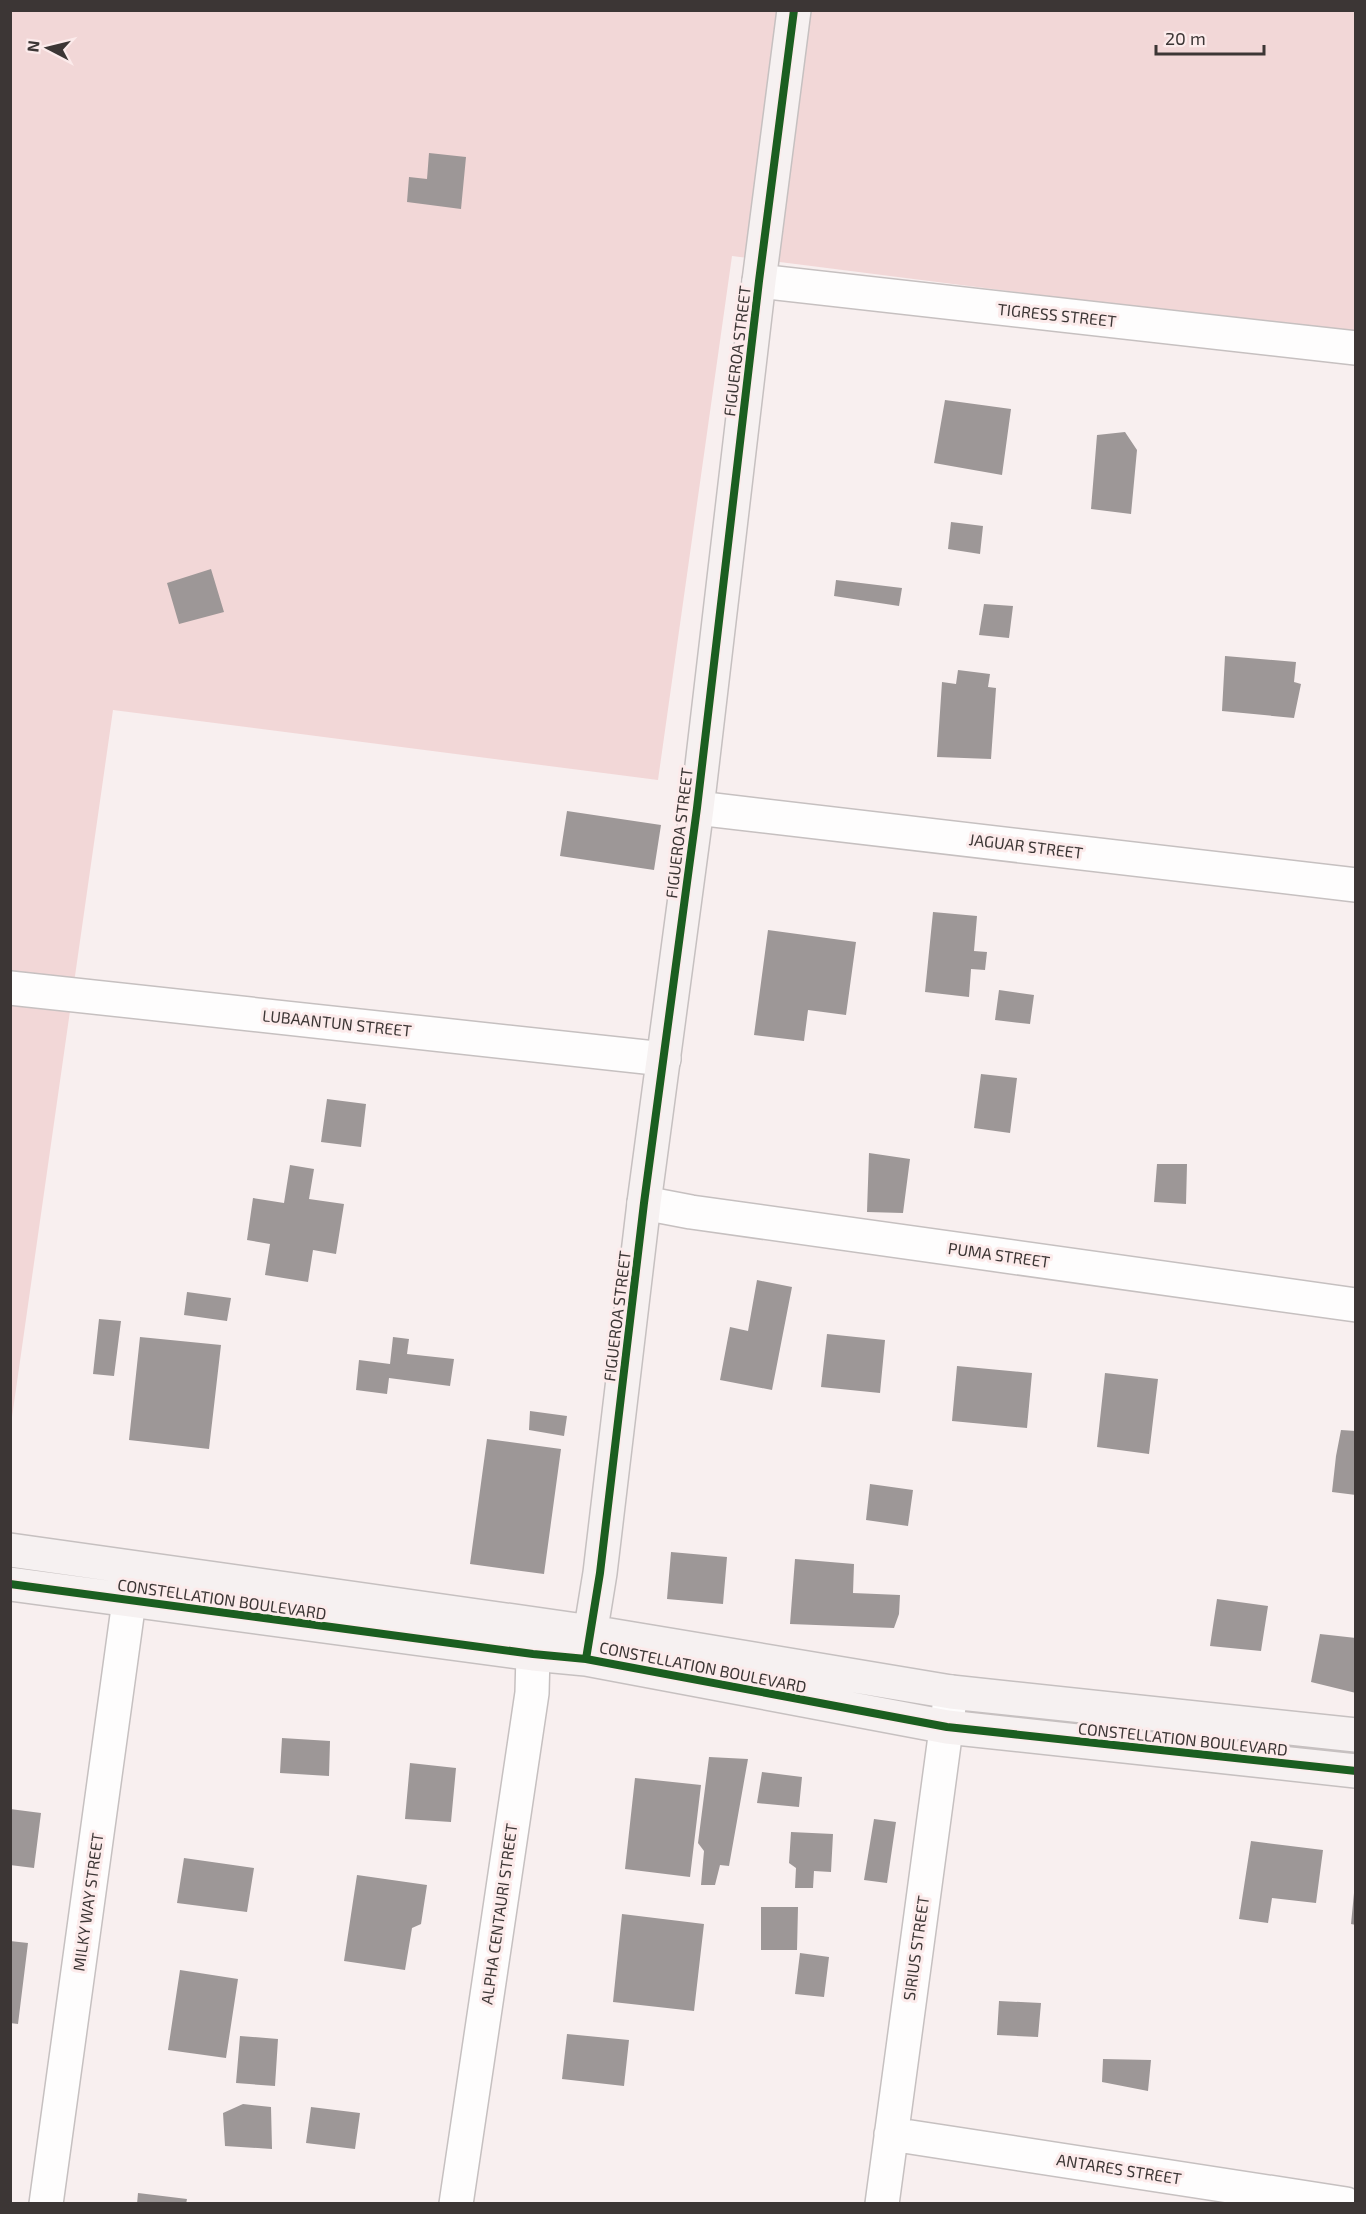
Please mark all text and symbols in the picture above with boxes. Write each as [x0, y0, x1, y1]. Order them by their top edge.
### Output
north arrow [18, 18, 78, 78]
scale bar [1156, 18, 1264, 56]
text: 20 m [1165, 27, 1206, 49]
text: N [22, 39, 43, 53]
street label: FIGUEROA STREET [719, 285, 754, 417]
street label: TIGRESS STREET [997, 299, 1117, 330]
street label: FIGUEROA STREET [661, 767, 696, 899]
street label: JAGUAR STREET [968, 829, 1084, 862]
street label: LUBAANTUN STREET [262, 1005, 413, 1040]
street label: PUMA STREET [947, 1238, 1051, 1271]
street label: FIGUEROA STREET [599, 1250, 634, 1382]
street label: CONSTELLATION BOULEVARD [116, 1574, 328, 1623]
street label: CONSTELLATION BOULEVARD [598, 1637, 808, 1696]
street label: CONSTELLATION BOULEVARD [1077, 1718, 1289, 1759]
street label: ALPHA CENTAURI STREET [476, 1822, 521, 2006]
street label: MILKY WAY STREET [68, 1832, 107, 1972]
street label: SIRIUS STREET [899, 1894, 932, 2002]
street label: ANTARES STREET [1055, 2149, 1183, 2188]

